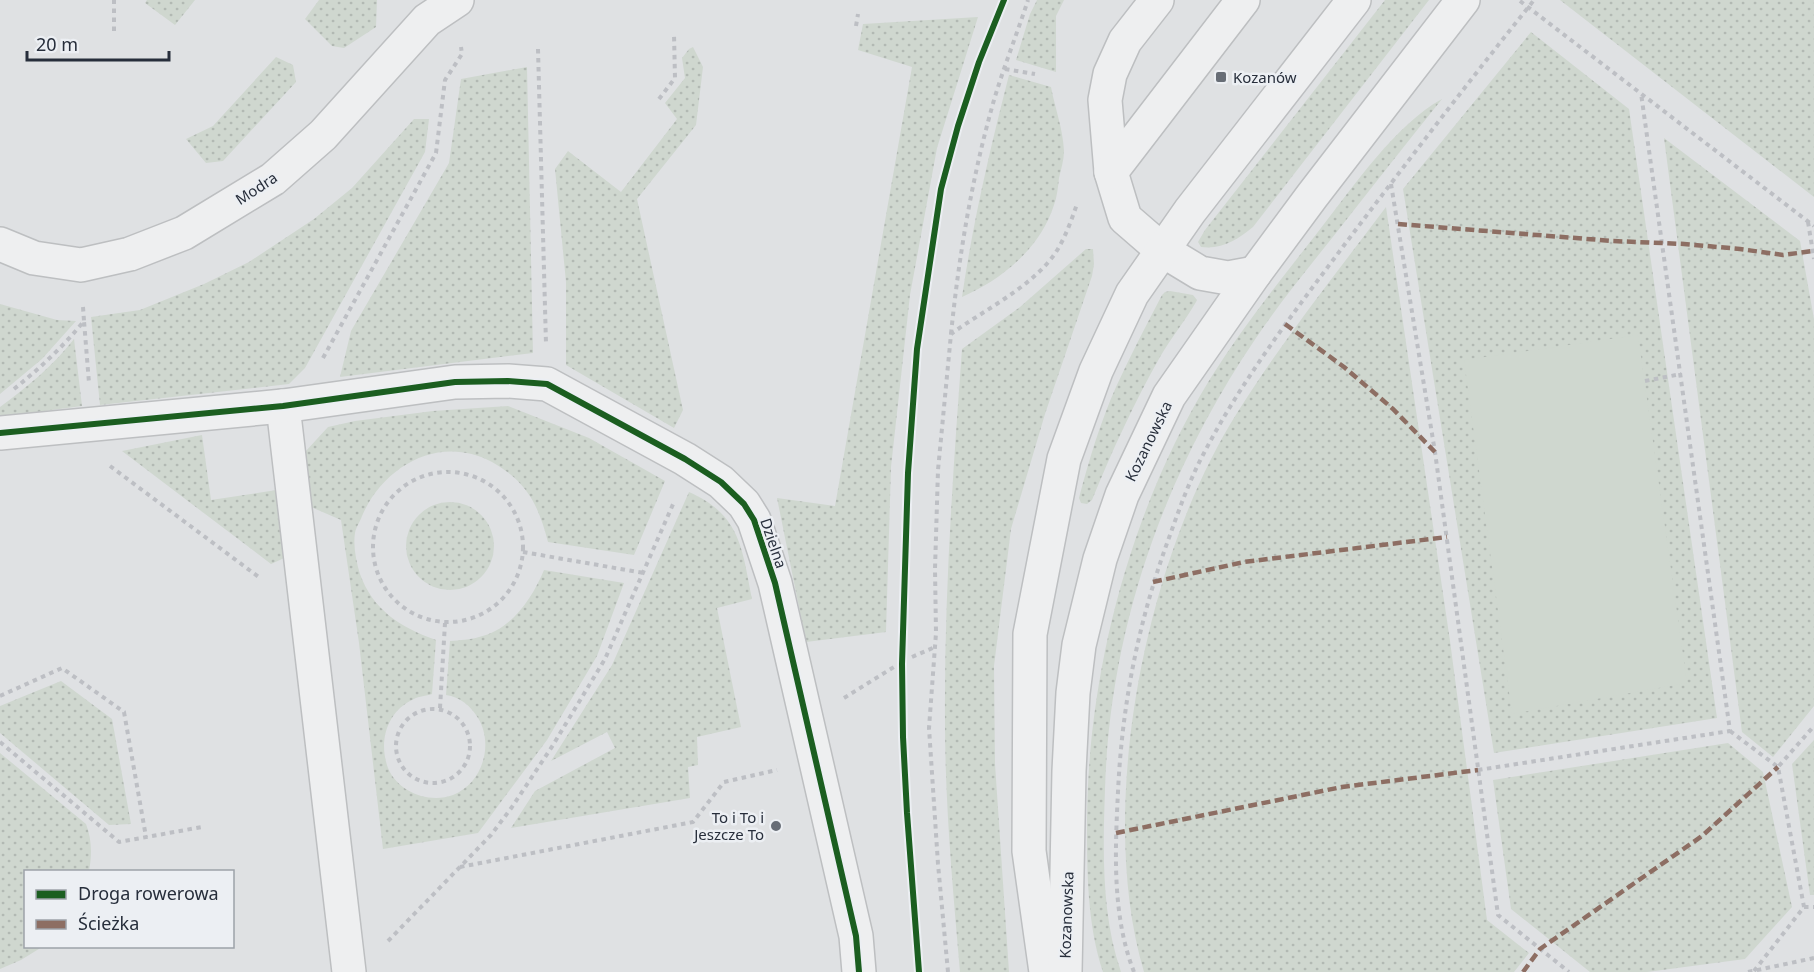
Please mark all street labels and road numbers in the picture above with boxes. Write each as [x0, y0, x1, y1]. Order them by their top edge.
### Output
street label: Modra [231, 167, 281, 209]
street label: Kozanowska [1120, 397, 1176, 485]
street label: Dzielna [756, 515, 792, 571]
street label: Kozanowska [1054, 871, 1078, 959]

